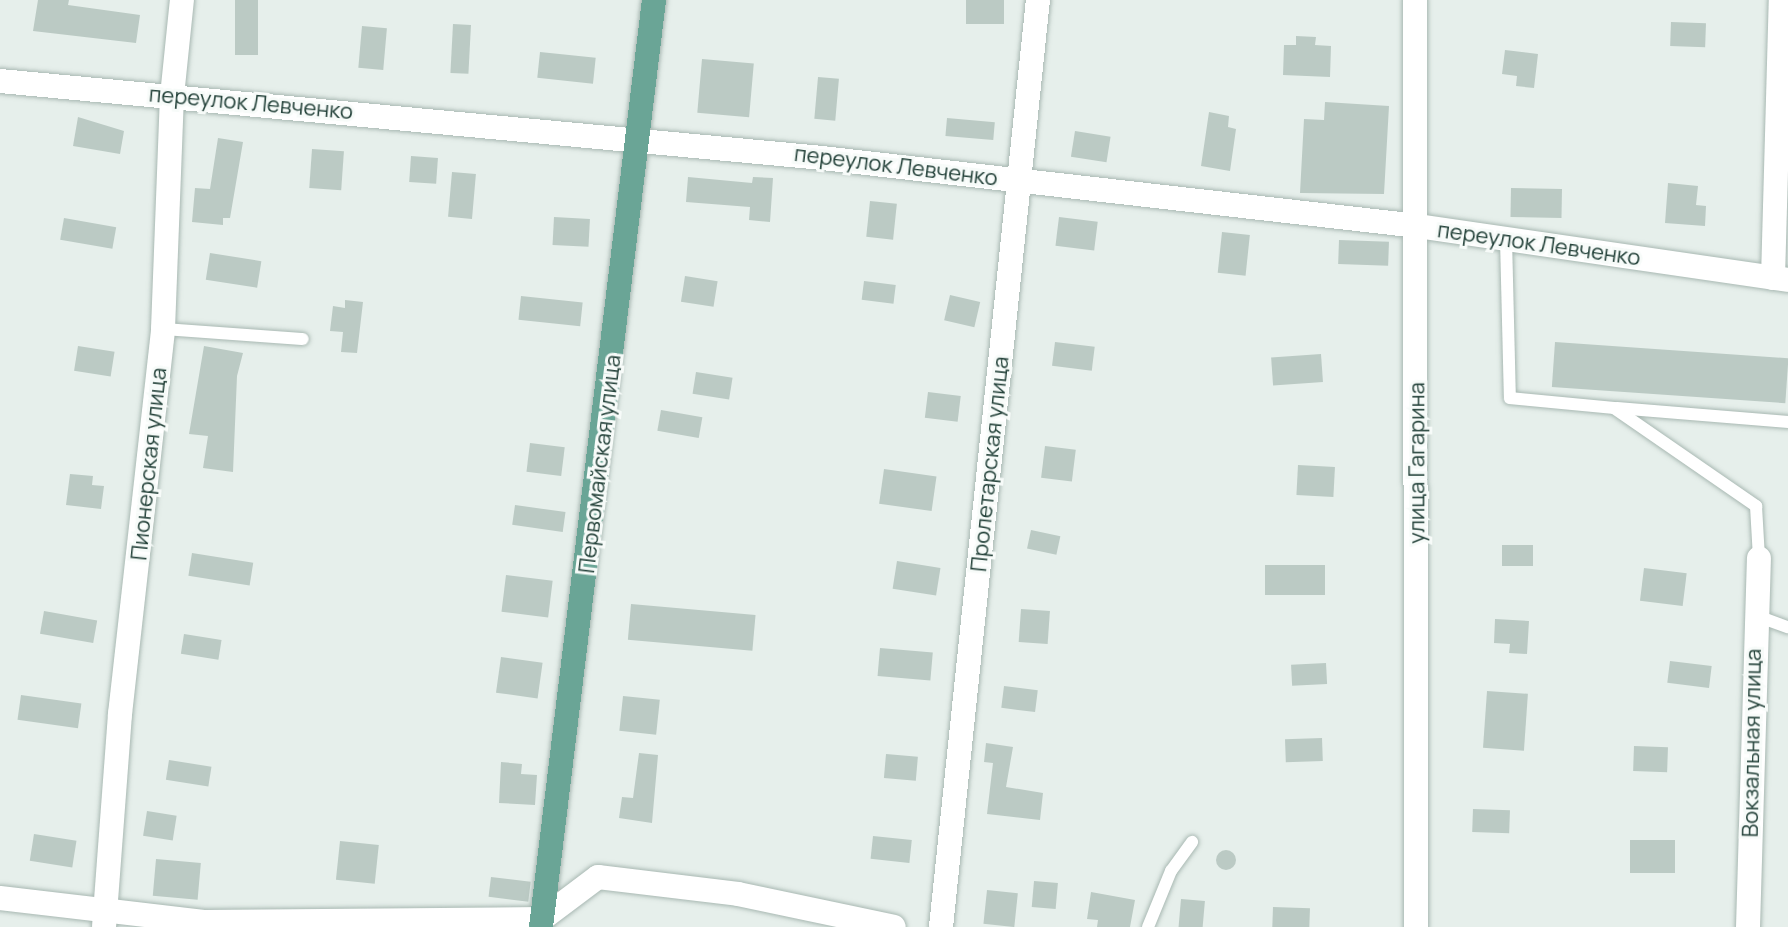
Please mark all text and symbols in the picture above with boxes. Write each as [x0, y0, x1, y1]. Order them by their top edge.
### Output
street label: переулок Левченко [148, 81, 354, 125]
street label: переулок Левченко [793, 140, 999, 192]
street label: переулок Левченко [1436, 217, 1642, 271]
street label: Первомайская улица [574, 353, 626, 575]
street label: Пролетарская улица [966, 355, 1014, 573]
street label: Пионерская улица [126, 366, 172, 562]
street label: улица Гагарина [1404, 382, 1430, 544]
street label: Вокзальная улица [1737, 648, 1767, 838]

